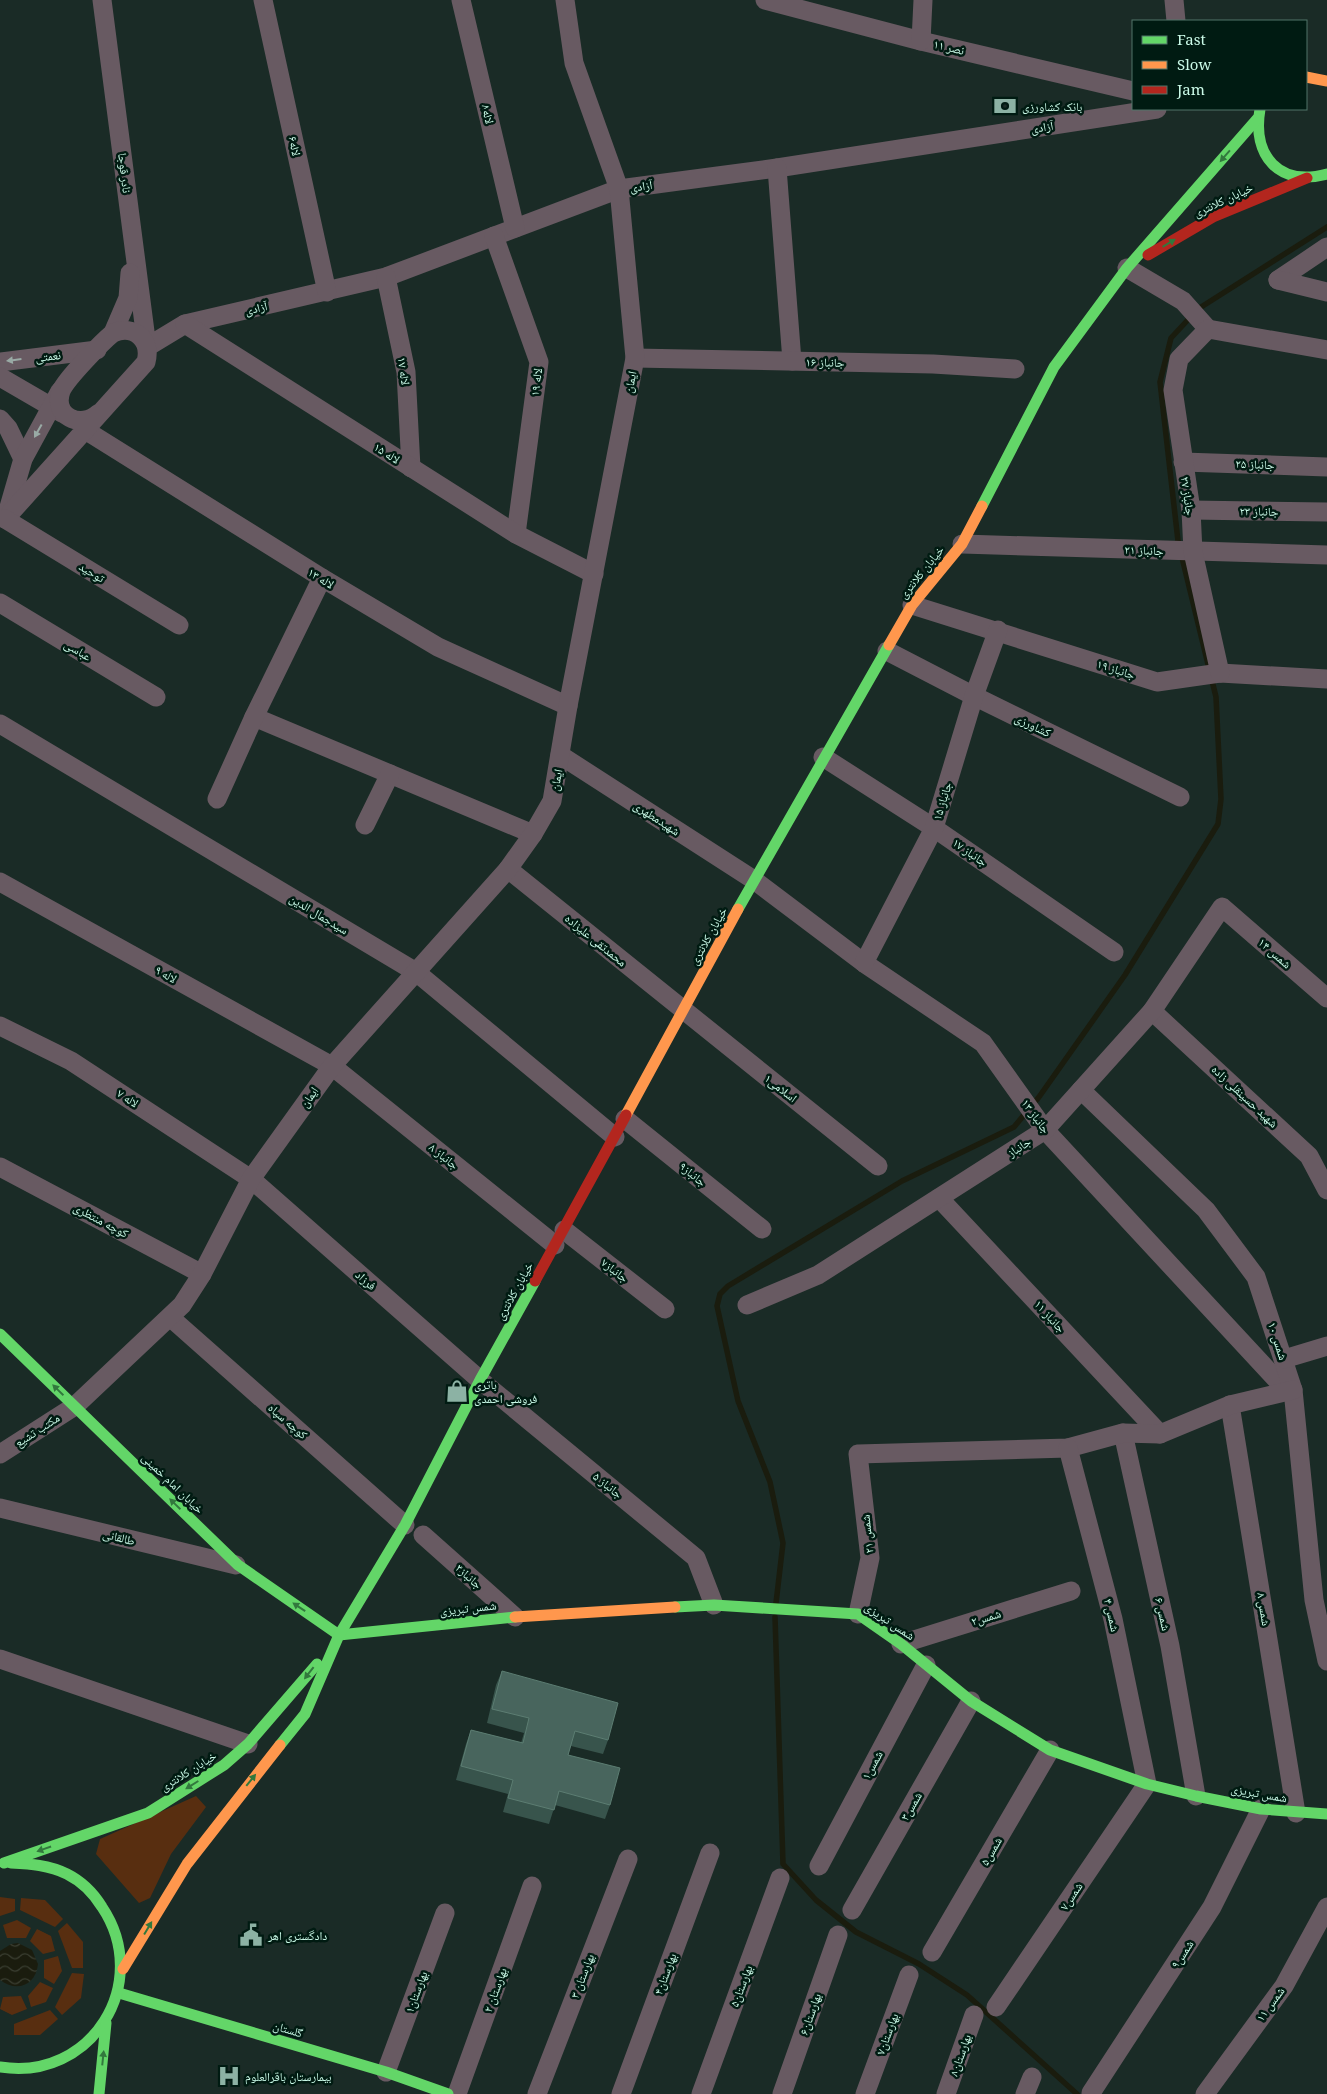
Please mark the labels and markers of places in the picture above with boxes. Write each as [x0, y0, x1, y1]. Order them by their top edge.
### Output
bank icon: بانک کشاورزی [992, 93, 1018, 119]
place label: بانک کشاورزی [1022, 98, 1082, 115]
place label: باتری فروشی احمدی [474, 1376, 537, 1407]
shop icon: باتری فروشی احمدی [444, 1378, 470, 1404]
public building icon: دادگستری اهر [238, 1922, 264, 1948]
place label: دادگستری اهر [267, 1927, 327, 1944]
hospital icon: بیمارستان باقرالعلوم [216, 2063, 242, 2089]
place label: بیمارستان باقرالعلوم [245, 2068, 332, 2085]

